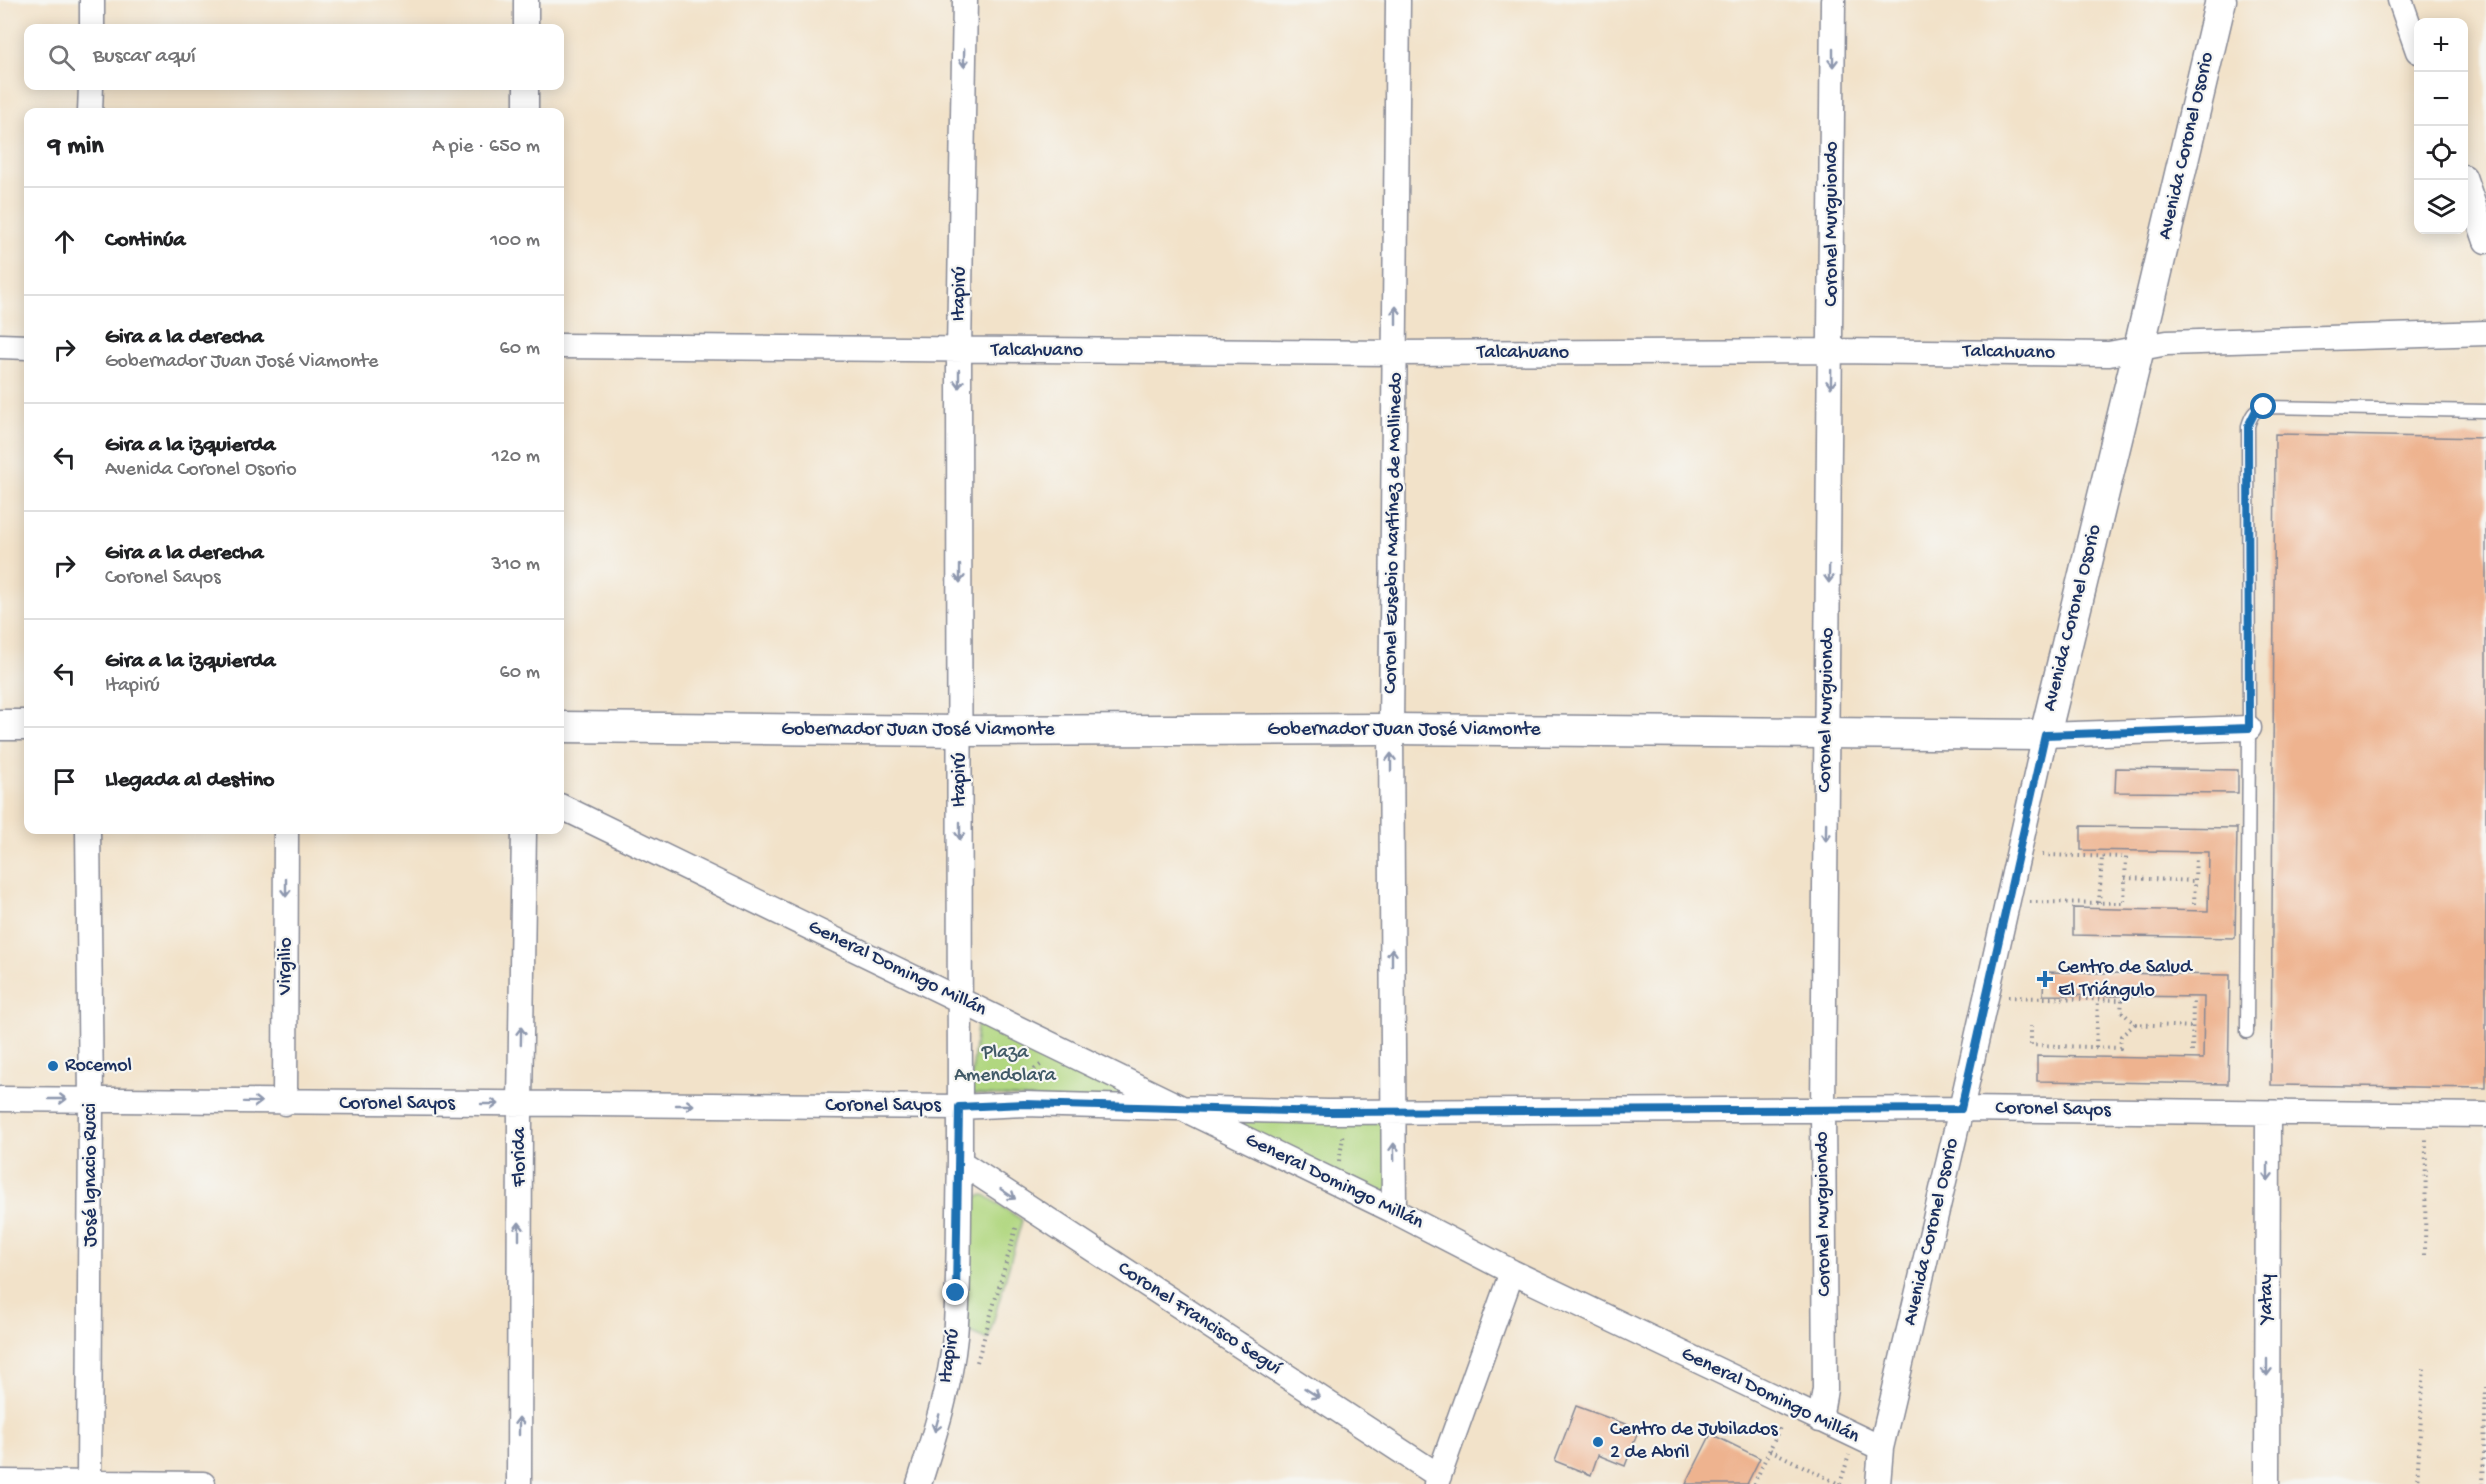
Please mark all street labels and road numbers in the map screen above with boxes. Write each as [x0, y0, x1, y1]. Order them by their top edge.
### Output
street label: Avenida Coronel Osorio [2154, 50, 2220, 242]
street label: Coronel Murguiondo [1821, 141, 1844, 307]
street label: Itapirú [948, 266, 972, 322]
street label: Talcahuano [990, 340, 1083, 363]
street label: Talcahuano [1962, 341, 2055, 365]
street label: Talcahuano [1476, 342, 1569, 365]
street label: Coronel Eusebio Martínez de Mollinedo [1380, 372, 1408, 694]
street label: Avenida Coronel Osorio [2039, 522, 2107, 714]
street label: Coronel Murguiondo [1814, 627, 1840, 793]
street label: Gobernador Juan José Viamonte [781, 719, 1055, 742]
street label: Gobernador Juan José Viamonte [1267, 719, 1541, 742]
street label: Itapirú [949, 752, 972, 807]
street label: General Domingo Millán [804, 916, 990, 1022]
street label: Virgilio [275, 937, 298, 996]
street label: Coronel Sayos [339, 1093, 455, 1116]
street label: Coronel Sayos [825, 1095, 941, 1118]
street label: Coronel Sayos [1995, 1097, 2112, 1123]
street label: José Ignacio Rucci [80, 1103, 103, 1247]
street label: Florida [509, 1126, 532, 1188]
street label: General Domingo Millán [1241, 1129, 1427, 1235]
street label: Coronel Murguiondo [1811, 1131, 1837, 1297]
street label: Avenida Coronel Osorio [1899, 1136, 1965, 1328]
street label: Coronel Francisco Seguí [1113, 1257, 1286, 1381]
street label: Yatay [2256, 1274, 2279, 1326]
street label: Itapirú [935, 1327, 965, 1385]
street label: General Domingo Millán [1677, 1343, 1863, 1449]

